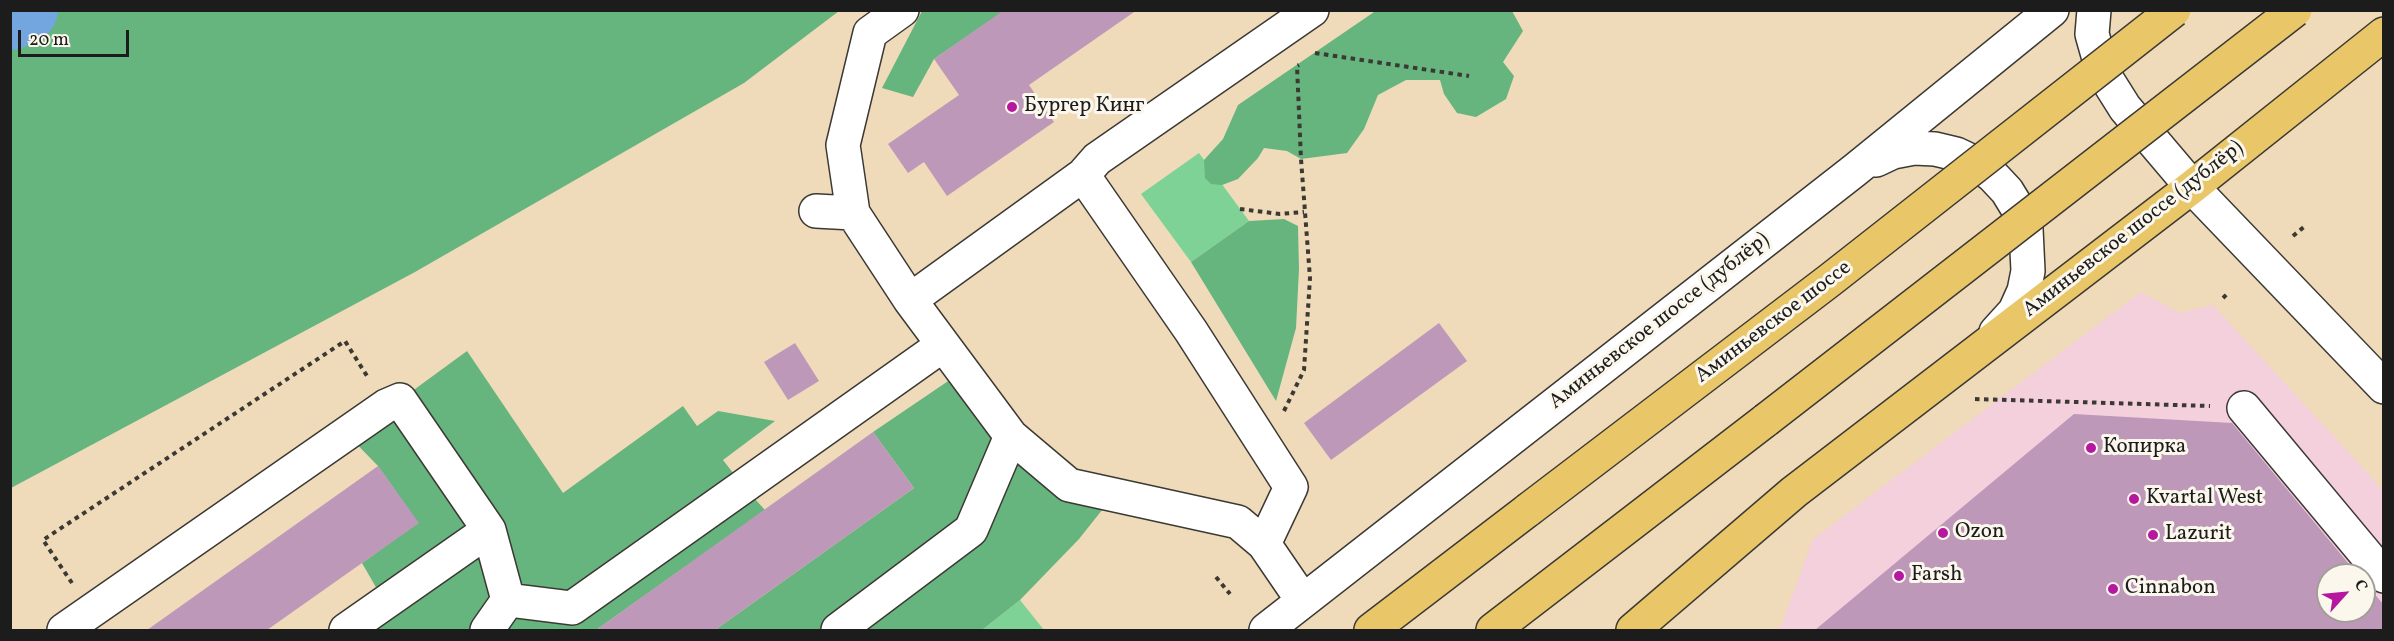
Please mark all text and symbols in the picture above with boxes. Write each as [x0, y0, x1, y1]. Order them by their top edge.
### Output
scale bar [21, 18, 132, 56]
text: 20 m [29, 28, 69, 53]
place label: Бургер Кинг [1024, 94, 1144, 120]
marker: Бургер Кинг [1005, 100, 1019, 114]
street label: Аминьевское шоссе (дублёр) [2019, 136, 2249, 324]
street label: Аминьевское шоссе (дублёр) [1545, 228, 1775, 416]
street label: Аминьевское шоссе [1691, 256, 1857, 390]
place label: Копирка [2103, 435, 2186, 461]
marker: Копирка [2084, 441, 2098, 455]
place label: Kvartal West [2146, 486, 2263, 512]
marker: Kvartal West [2127, 492, 2141, 506]
place label: Ozon [1955, 520, 2005, 546]
place label: Lazurit [2165, 522, 2232, 548]
marker: Ozon [1936, 526, 1950, 540]
marker: Lazurit [2146, 528, 2160, 542]
place label: Farsh [1911, 563, 1962, 589]
north arrow [2316, 563, 2376, 623]
marker: Farsh [1892, 569, 1906, 583]
place label: Cinnabon [2125, 576, 2216, 602]
text: С [2348, 576, 2372, 595]
marker: Cinnabon [2106, 582, 2120, 596]

